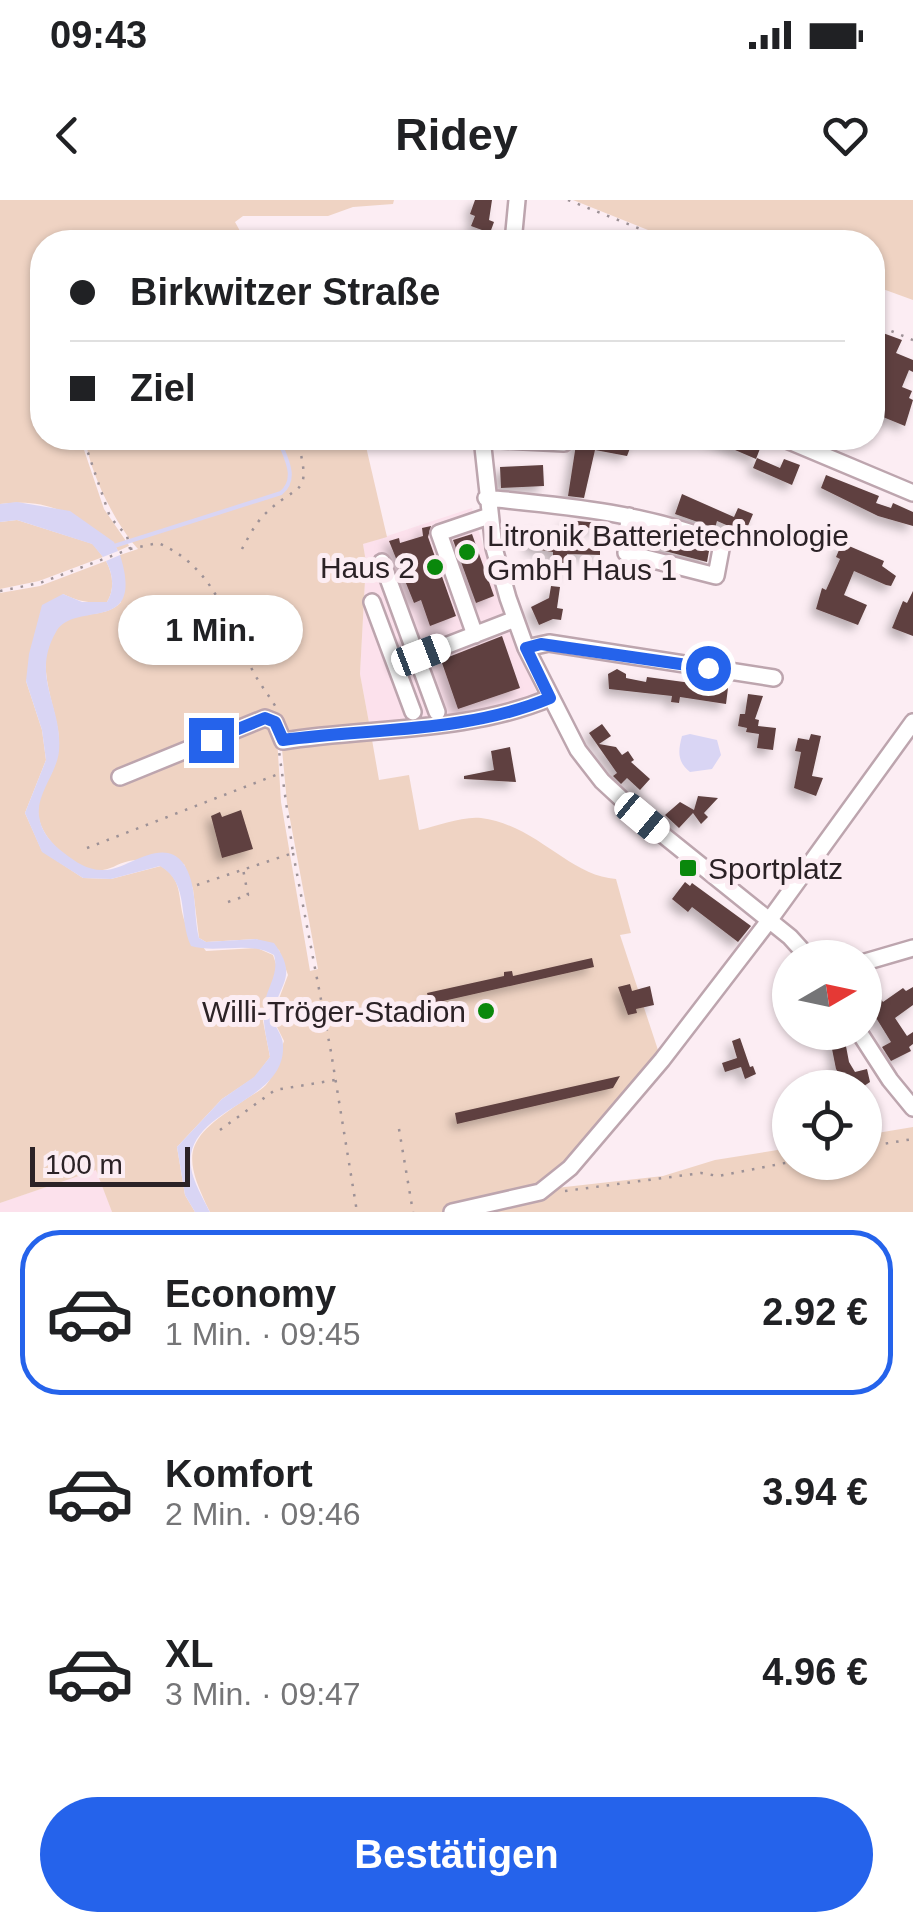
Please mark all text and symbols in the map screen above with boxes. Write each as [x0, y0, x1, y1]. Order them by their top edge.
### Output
text: 09:43 [50, 14, 147, 56]
icon: back [40, 108, 95, 163]
icon: heart [818, 108, 873, 163]
text: Ridey [395, 109, 518, 160]
text: Birkwitzer Straße [130, 271, 440, 313]
text: Ziel [130, 367, 195, 409]
place label: Litronik Batterietechnologie GmbH Haus 1 [487, 519, 849, 586]
marker: Litronik Batterietechnologie GmbH Haus 1 [456, 541, 478, 563]
place label: Haus 2 [320, 551, 415, 584]
marker: Haus 2 [424, 556, 446, 578]
callout: 1 Min. [119, 595, 304, 665]
text: 1 Min. [165, 612, 256, 648]
car [388, 630, 454, 680]
route start [686, 646, 731, 691]
route end [189, 718, 234, 763]
car [609, 787, 675, 849]
place label: Sportplatz [708, 852, 843, 885]
marker: Sportplatz [677, 857, 699, 879]
north arrow [772, 940, 882, 1050]
map controls [772, 940, 882, 1180]
place label: Willi-Tröger-Stadion [202, 995, 466, 1028]
marker: Willi-Tröger-Stadion [475, 1000, 497, 1022]
button: locate [772, 1070, 882, 1180]
scale bar [30, 1142, 190, 1186]
text: 100 m [45, 1149, 123, 1180]
icon: car [45, 1268, 135, 1358]
text: Economy [165, 1273, 336, 1315]
text: 2.92 € [762, 1291, 868, 1333]
text: 1 Min. · 09:45 [165, 1316, 361, 1352]
icon: car [45, 1448, 135, 1538]
text: Komfort [165, 1453, 313, 1495]
text: 3.94 € [762, 1471, 868, 1513]
text: 2 Min. · 09:46 [165, 1496, 361, 1532]
icon: car [45, 1628, 135, 1718]
text: XL [165, 1633, 214, 1675]
text: 4.96 € [762, 1651, 868, 1693]
text: 3 Min. · 09:47 [165, 1676, 361, 1712]
button: Bestätigen [40, 1797, 873, 1912]

